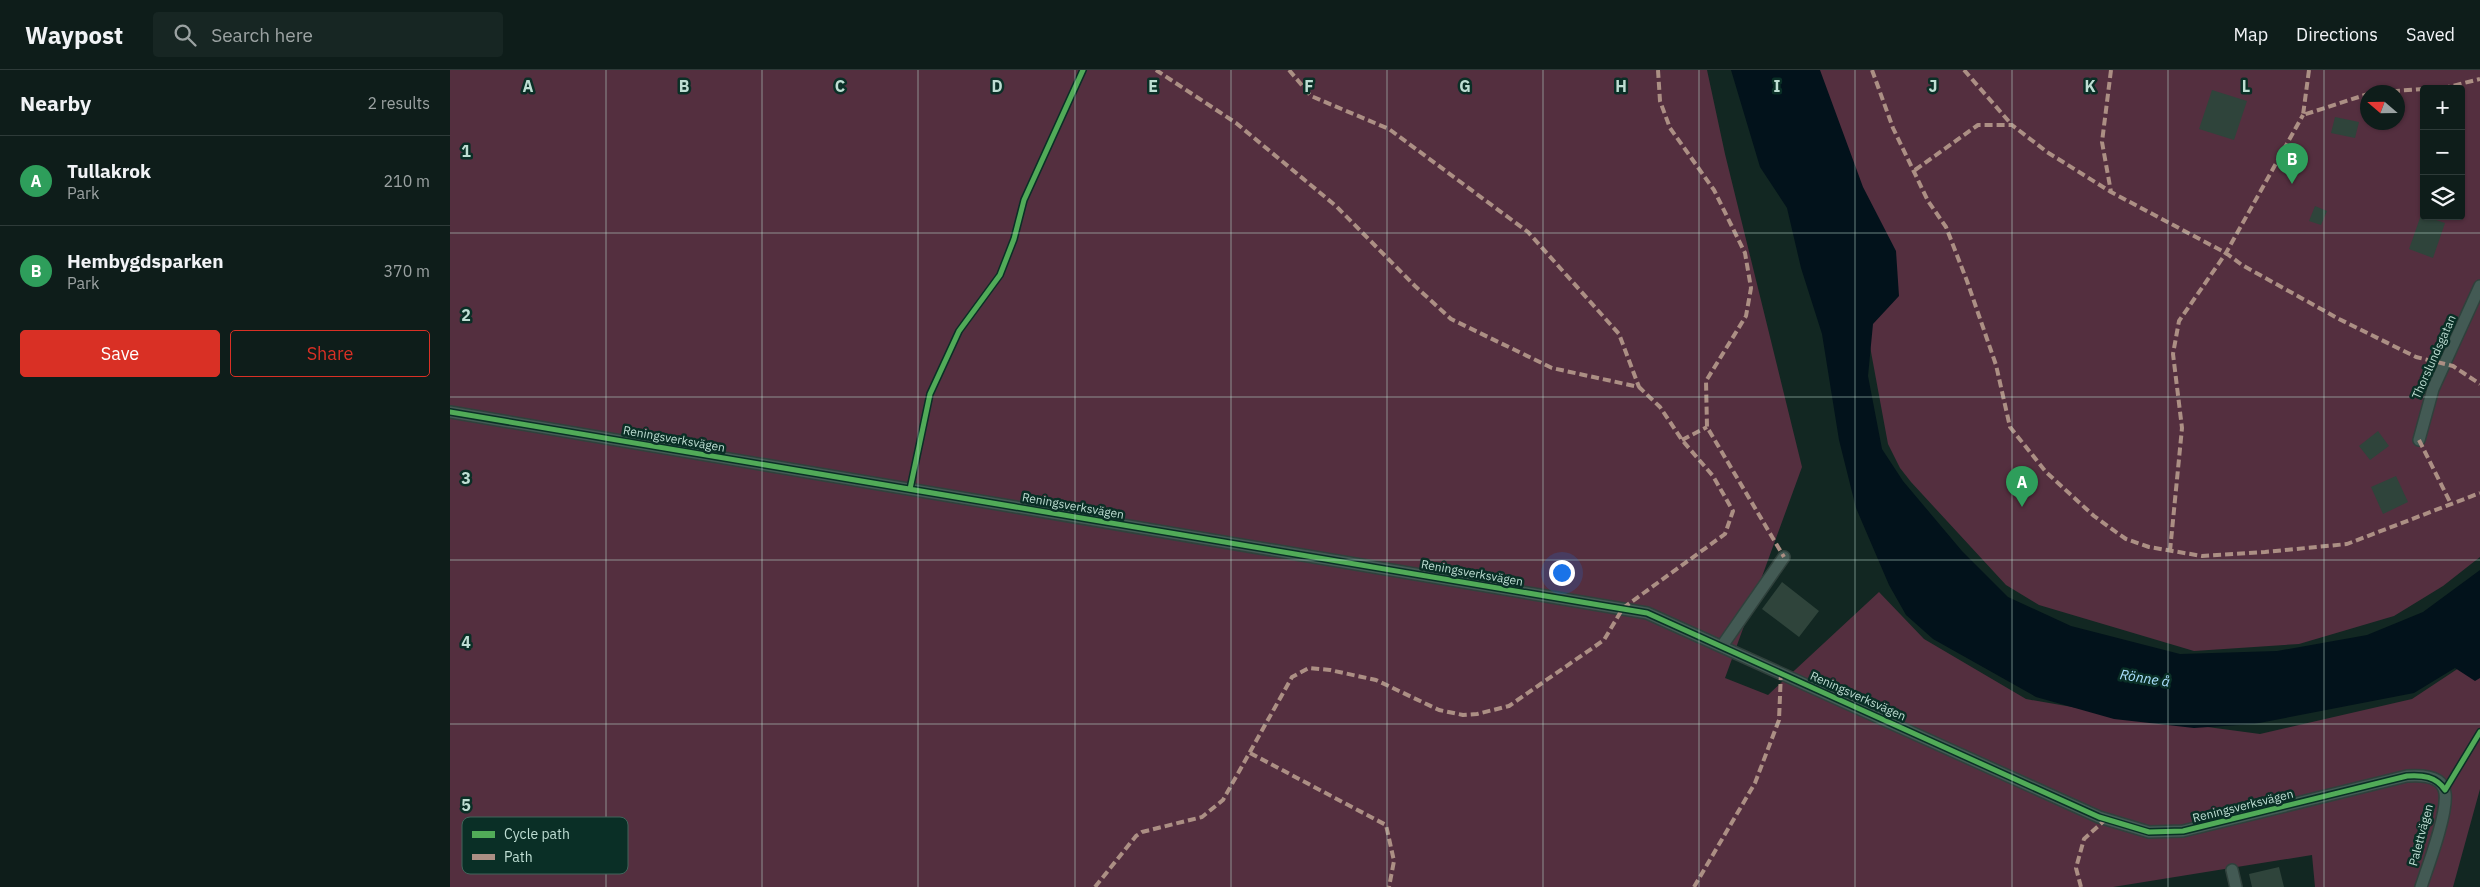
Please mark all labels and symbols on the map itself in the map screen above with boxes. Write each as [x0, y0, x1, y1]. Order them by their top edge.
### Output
text: A [523, 76, 534, 96]
text: B [679, 76, 690, 96]
text: C [835, 76, 845, 96]
text: D [991, 76, 1003, 96]
text: E [1148, 76, 1158, 96]
text: F [1304, 76, 1314, 96]
text: G [1459, 76, 1471, 96]
text: H [1615, 76, 1627, 96]
text: I [1774, 76, 1781, 96]
text: J [1929, 76, 1937, 96]
text: K [2084, 76, 2096, 96]
text: L [2242, 76, 2250, 96]
north arrow [2360, 85, 2405, 130]
text: 1 [461, 141, 471, 161]
pin: B [2276, 143, 2308, 184]
text: 2 [461, 305, 471, 325]
street label: Thorslundsgatan [2408, 312, 2459, 401]
street label: Reningsverksvägen [622, 422, 726, 455]
pin: A [2006, 466, 2038, 507]
text: 3 [461, 468, 471, 488]
street label: Reningsverksvägen [1021, 489, 1125, 522]
street label: Reningsverksvägen [1420, 556, 1524, 589]
your location [1549, 560, 1575, 586]
text: 4 [461, 632, 471, 652]
water label: Rönne å [2119, 665, 2171, 691]
street label: Reningsverksvägen [1808, 668, 1908, 723]
street label: Reningsverksvägen [2191, 786, 2295, 825]
text: 5 [461, 795, 471, 815]
street label: Palettvägen [2405, 802, 2436, 868]
legend [462, 817, 628, 874]
text: Cycle path [504, 825, 570, 843]
text: Path [504, 848, 533, 866]

